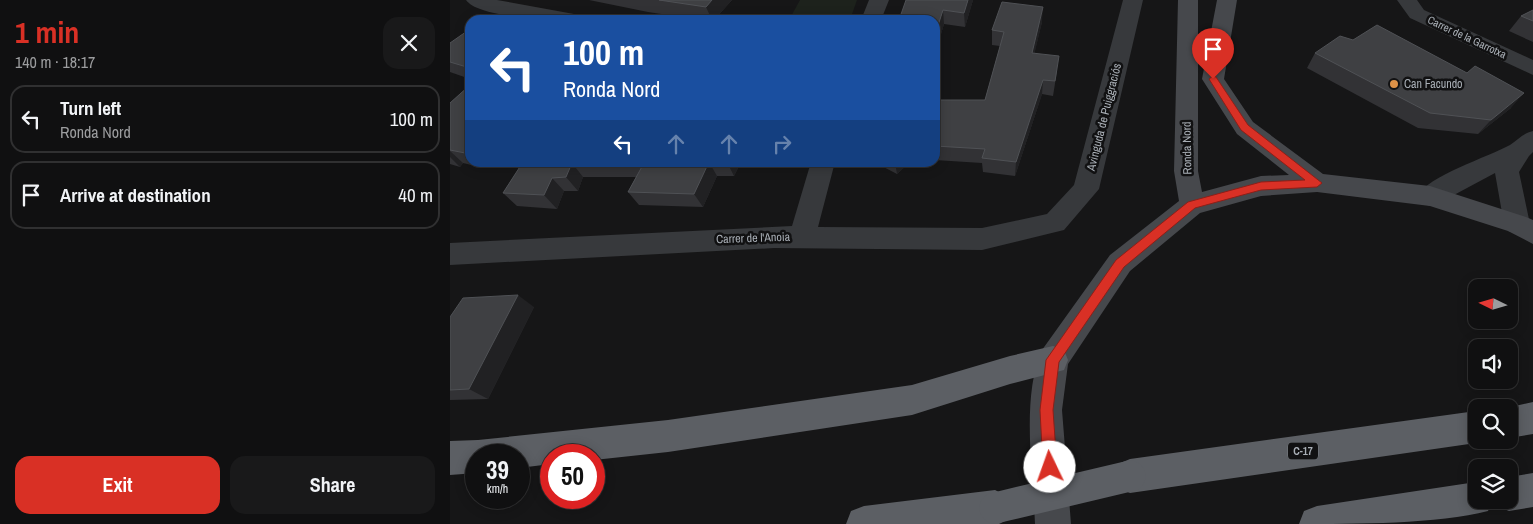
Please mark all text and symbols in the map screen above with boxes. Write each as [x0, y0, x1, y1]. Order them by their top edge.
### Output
text: 1 min [15, 12, 79, 52]
street label: Carrer de la Garrotxa [1425, 13, 1509, 61]
button: close [383, 17, 435, 69]
pin [1192, 28, 1234, 79]
text: 100 m [563, 29, 644, 76]
icon: left [480, 35, 545, 100]
icon: arrive [1199, 35, 1227, 63]
text: 140 m · 18:17 [15, 51, 95, 73]
street label: Avinguda de Puiggraciós [1083, 61, 1125, 173]
text: Ronda Nord [563, 74, 660, 104]
place label: Can Facundo [1404, 76, 1463, 92]
marker: Can Facundo [1388, 78, 1400, 90]
text: Turn left [60, 95, 121, 121]
icon: left [17, 105, 45, 133]
text: 100 m [390, 106, 433, 132]
text: Ronda Nord [60, 121, 131, 143]
street label: Ronda Nord [1179, 121, 1195, 175]
icon: left [609, 130, 637, 158]
icon: ahead [662, 130, 690, 158]
icon: ahead [715, 130, 743, 158]
icon: right [768, 130, 796, 158]
icon: arrive [17, 181, 45, 209]
text: Arrive at destination [60, 182, 211, 208]
text: 40 m [398, 182, 433, 208]
street label: Carrer de l'Anoia [716, 229, 791, 247]
north arrow [1468, 279, 1518, 329]
map controls [1468, 279, 1518, 509]
button: sound [1468, 339, 1518, 389]
button: search [1468, 399, 1518, 449]
position arrow [1023, 440, 1075, 492]
road number: C-17 [1288, 442, 1318, 460]
speed limit sign: 50 [540, 444, 605, 509]
text: 39 [486, 453, 509, 487]
button: Exit [15, 456, 220, 514]
button: Share [230, 456, 435, 514]
button: layers [1468, 459, 1518, 509]
text: km/h [487, 481, 508, 497]

